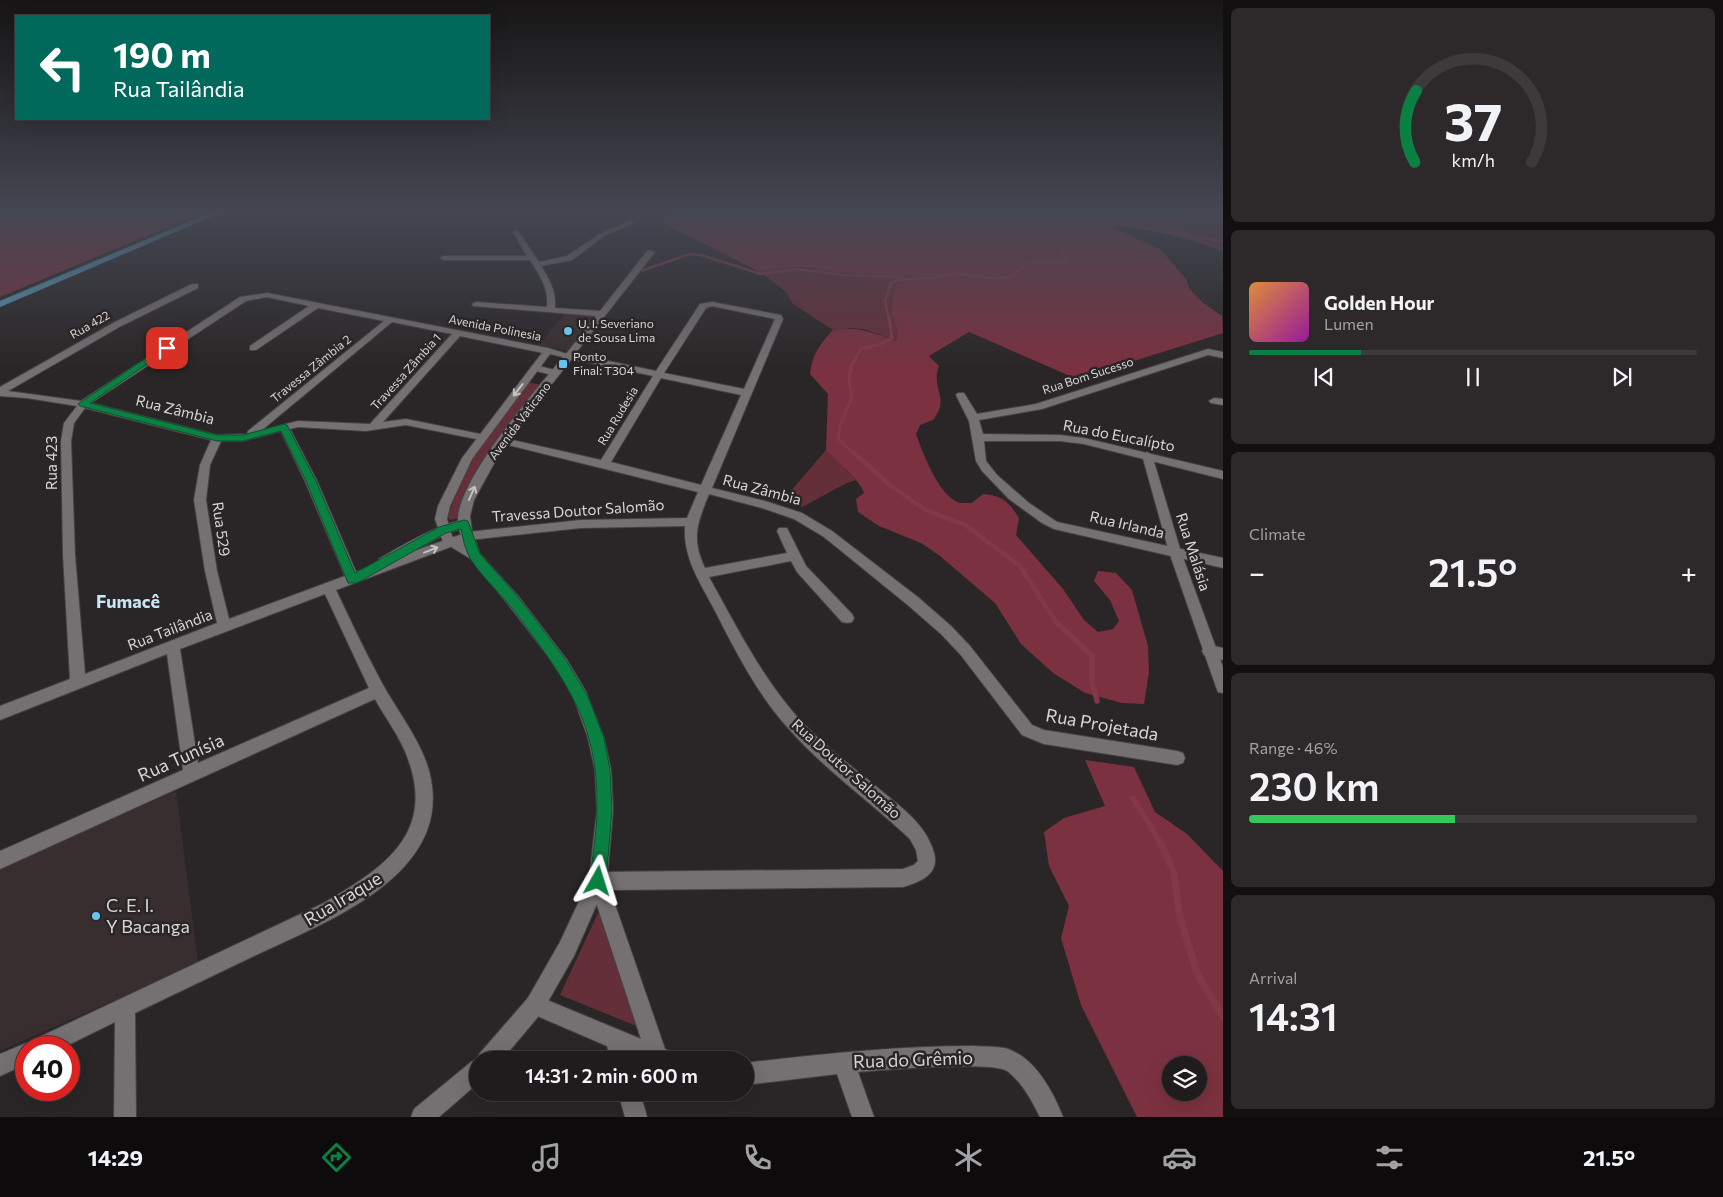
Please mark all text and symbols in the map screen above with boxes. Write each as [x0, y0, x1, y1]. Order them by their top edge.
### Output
text: 190 m [113, 32, 211, 75]
icon: left [30, 35, 95, 100]
text: Rua Tailândia [113, 75, 244, 102]
text: 37 [1444, 88, 1502, 152]
text: km/h [1451, 149, 1495, 171]
text: Golden Hour [1324, 291, 1434, 314]
street label: Rua 422 [67, 307, 112, 341]
street label: Avenida Polinesia [448, 311, 543, 343]
text: Lumen [1324, 314, 1374, 333]
place label: U. I. Severiano de Sousa Lima [578, 316, 655, 344]
marker: U. I. Severiano de Sousa Lima [562, 325, 574, 337]
pin [146, 327, 188, 369]
street label: Travessa Zâmbia 1 [367, 330, 443, 412]
street label: Travessa Zâmbia 2 [267, 331, 354, 405]
icon: arrive [153, 334, 181, 362]
place label: Ponto Final: T304 [573, 349, 634, 377]
street label: Rua Bom Sucesso [1040, 354, 1135, 396]
marker: Ponto Final: T304 [557, 358, 569, 370]
icon: previous [1310, 363, 1338, 391]
icon: pause [1459, 363, 1487, 391]
icon: next [1608, 363, 1636, 391]
street label: Avenida Vaticano [485, 379, 553, 462]
one-way arrow [513, 383, 523, 397]
street label: Rua Rudesia [594, 384, 640, 447]
street label: Rua Zâmbia [134, 391, 217, 428]
street label: Rua do Eucalípto [1062, 415, 1177, 455]
street label: Rua 423 [42, 436, 60, 490]
street label: Rua Zâmbia [721, 470, 804, 508]
one-way arrow [467, 486, 477, 501]
street label: Travessa Doutor Salomão [491, 495, 665, 525]
street label: Rua 529 [209, 500, 235, 557]
street label: Rua Irlanda [1088, 507, 1166, 541]
street label: Rua Malásia [1173, 510, 1215, 593]
text: Climate [1249, 524, 1305, 543]
one-way arrow [423, 545, 438, 554]
text: 21.5° [1428, 548, 1517, 595]
text: − [1249, 555, 1265, 589]
text: + [1681, 555, 1697, 589]
district label: Fumacê [96, 590, 160, 612]
street label: Rua Tailândia [125, 605, 215, 654]
street label: Rua Projetada [1044, 703, 1160, 745]
street label: Rua Doutor Salomão [788, 715, 905, 822]
street label: Rua Tunísia [134, 728, 227, 786]
text: Range · 46% [1249, 738, 1337, 757]
text: 230 km [1249, 762, 1379, 809]
position arrow [571, 854, 623, 906]
street label: Rua Iraque [300, 866, 385, 930]
place label: C. E. I. Y Bacanga [106, 894, 190, 937]
marker: C. E. I. Y Bacanga [90, 910, 102, 922]
text: Arrival [1249, 968, 1297, 987]
text: 14:31 [1249, 992, 1338, 1039]
speed limit sign: 40 [15, 1036, 80, 1101]
street label: Rua do Grêmio [853, 1046, 973, 1072]
map controls [1162, 1056, 1207, 1101]
button: layers [1162, 1056, 1207, 1101]
text: 14:31 · 2 min · 600 m [525, 1064, 698, 1087]
icon: directions [319, 1140, 354, 1175]
icon: music [529, 1140, 564, 1175]
icon: phone [740, 1140, 775, 1175]
icon: climate [951, 1140, 986, 1175]
icon: car [1162, 1140, 1197, 1175]
icon: filters [1372, 1140, 1407, 1175]
text: 14:29 [88, 1144, 143, 1171]
text: 21.5° [1583, 1144, 1635, 1171]

